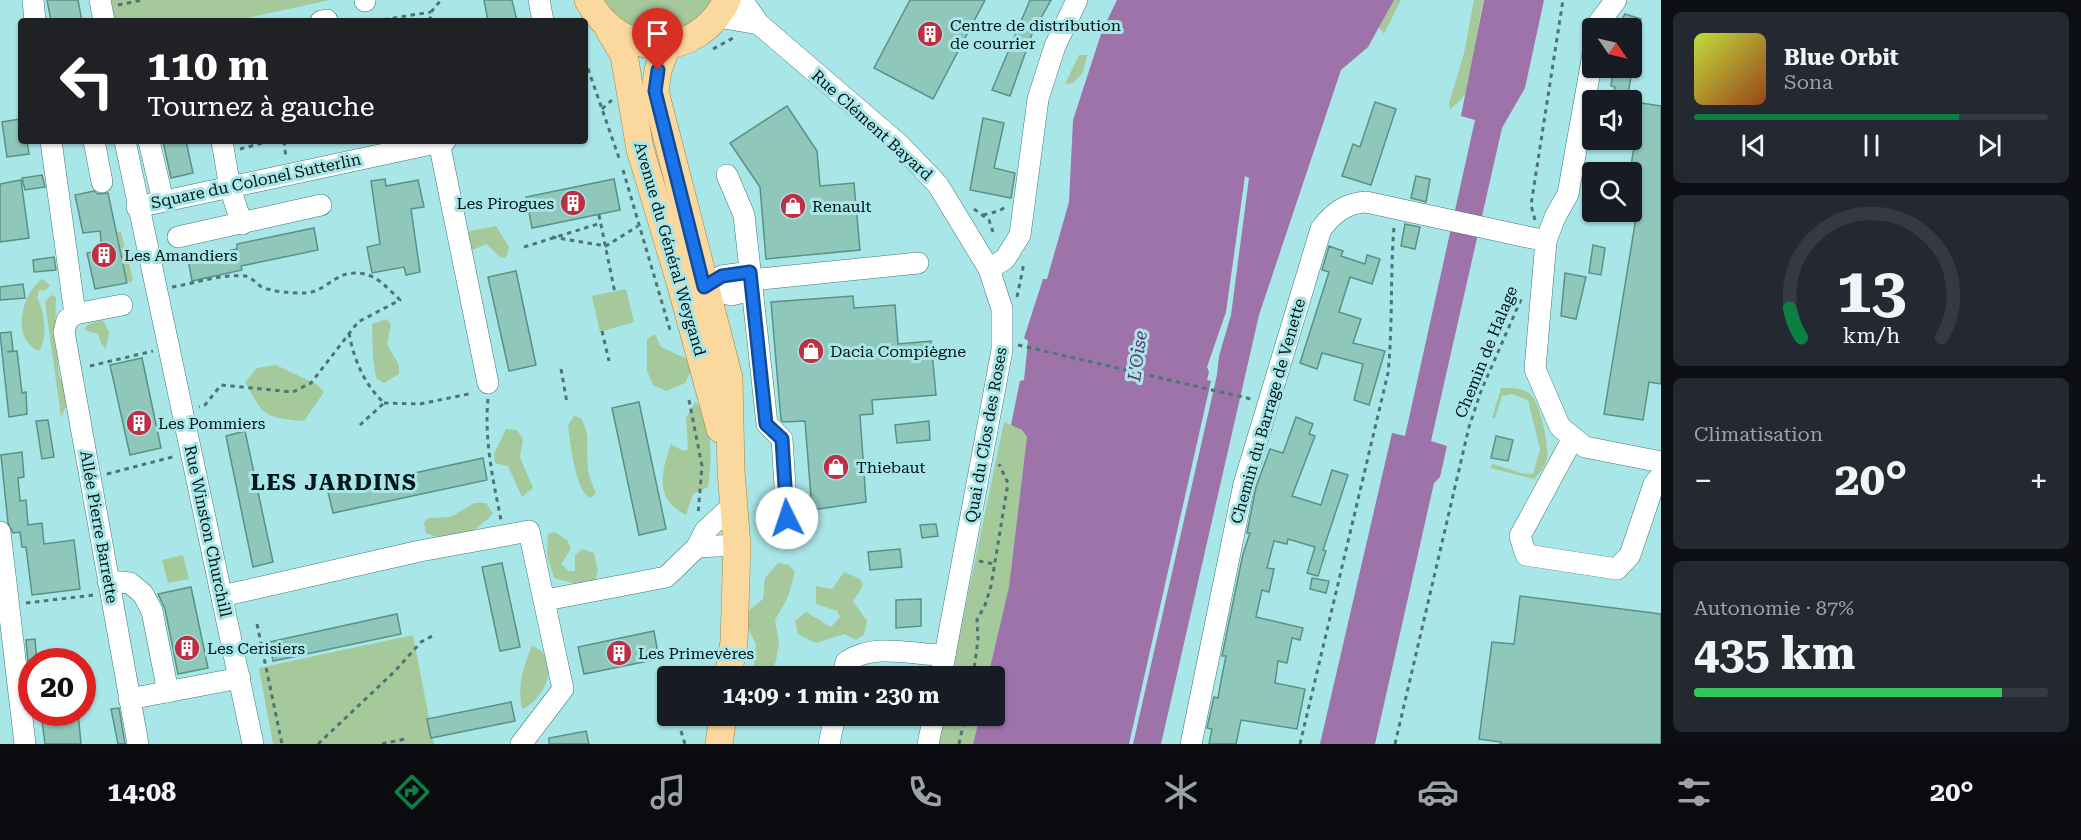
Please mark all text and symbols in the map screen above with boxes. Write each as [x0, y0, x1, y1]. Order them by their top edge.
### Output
pin [632, 8, 683, 70]
place label: Centre de distribution de courrier [950, 16, 1121, 53]
icon: arrive [641, 17, 674, 50]
north arrow [1582, 18, 1642, 78]
map controls [1582, 18, 1642, 222]
building icon: Centre de distribution de courrier [915, 19, 945, 49]
text: 110 m [147, 41, 269, 90]
icon: left [48, 42, 126, 120]
text: Blue Orbit [1784, 45, 1899, 70]
street label: Rue Clément Bayard [808, 66, 936, 184]
text: Sona [1784, 70, 1833, 94]
button: sound [1582, 90, 1642, 150]
text: Tournez à gauche [147, 91, 375, 123]
icon: previous [1737, 129, 1770, 162]
icon: pause [1855, 129, 1888, 162]
icon: next [1973, 129, 2006, 162]
street label: Avenue du Général Weygand [630, 140, 710, 358]
street label: Square du Colonel Sutterlin [149, 149, 363, 213]
button: search [1582, 162, 1642, 222]
building icon: Les Pirogues [558, 188, 588, 218]
shop icon: Renault [778, 191, 808, 221]
place label: Les Pirogues [457, 194, 554, 213]
place label: Renault [812, 197, 872, 216]
building icon: Les Amandiers [89, 240, 119, 270]
place label: Les Amandiers [124, 246, 238, 265]
text: 13 [1836, 254, 1906, 327]
street label: Chemin de Halage [1451, 283, 1521, 421]
street label: Chemin du Barrage de Venette [1227, 296, 1309, 526]
text: km/h [1842, 323, 1900, 348]
water label: L'Oise [1123, 329, 1151, 384]
shop icon: Dacia Compiègne [796, 336, 826, 366]
place label: Dacia Compiègne [830, 342, 966, 361]
street label: Quai du Clos des Roses [961, 345, 1011, 524]
building icon: Les Pommiers [124, 408, 154, 438]
place label: Les Pommiers [158, 414, 266, 433]
text: Climatisation [1694, 422, 1823, 446]
street label: Rue Winston Churchill [180, 443, 236, 619]
street label: Allée Pierre Barrette [76, 449, 122, 605]
shop icon: Thiebaut [821, 452, 851, 482]
text: 20° [1835, 453, 1907, 506]
place label: Thiebaut [856, 458, 926, 477]
text: − [1694, 461, 1712, 500]
text: + [2030, 461, 2048, 500]
district label: LES JARDINS [251, 470, 417, 495]
position arrow [755, 486, 819, 550]
text: Autonomie · 87% [1694, 596, 1854, 620]
text: 435 km [1694, 627, 1855, 680]
building icon: Les Cerisiers [172, 633, 202, 663]
building icon: Les Primevères [604, 638, 634, 668]
place label: Les Cerisiers [207, 639, 306, 658]
place label: Les Primevères [638, 644, 755, 663]
speed limit sign: 20 [18, 648, 96, 726]
text: 14:09 · 1 min · 230 m [722, 683, 940, 708]
icon: directions [391, 771, 433, 813]
icon: music [647, 771, 689, 813]
icon: phone [904, 771, 946, 813]
icon: climate [1160, 771, 1202, 813]
icon: car [1417, 771, 1459, 813]
icon: filters [1673, 771, 1715, 813]
text: 14:08 [107, 776, 176, 808]
text: 20° [1930, 776, 1974, 808]

